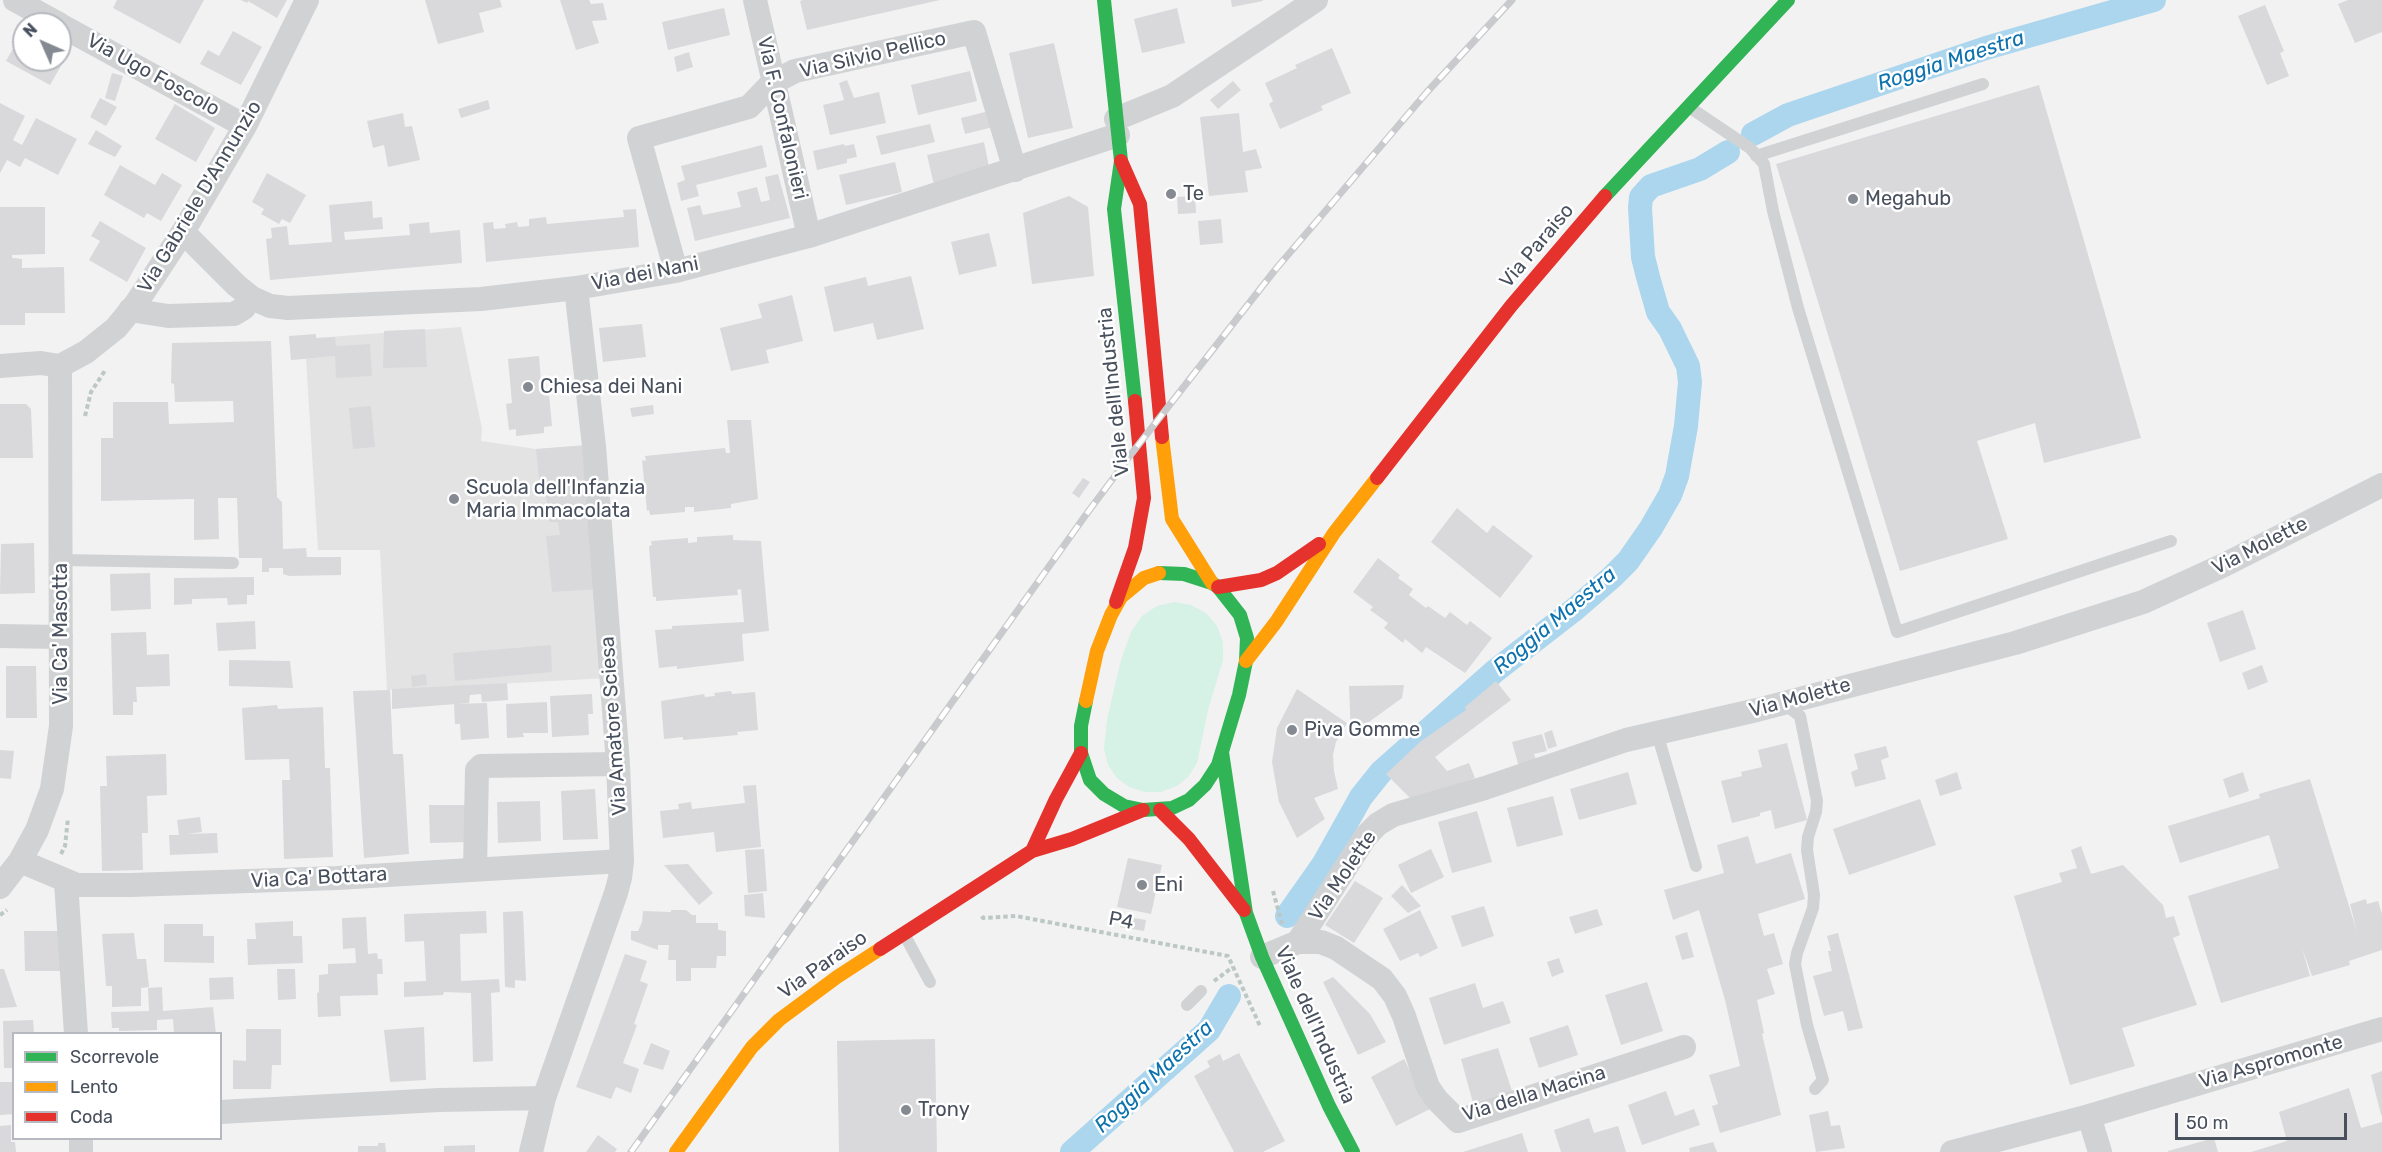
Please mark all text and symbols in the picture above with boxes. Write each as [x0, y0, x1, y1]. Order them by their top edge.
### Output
north arrow [12, 12, 72, 72]
text: N [20, 20, 41, 41]
water label: Roggia Maestra [1874, 25, 2028, 97]
street label: Via Silvio Pellico [798, 27, 948, 83]
street label: Via Ugo Foscolo [82, 29, 224, 121]
street label: Via F. Confalonieri [752, 34, 812, 202]
street label: Via Gabriele D'Annunzio [133, 97, 267, 297]
place label: Te [1183, 182, 1204, 206]
marker: Te [1164, 187, 1178, 201]
place label: Megahub [1865, 187, 1951, 211]
marker: Megahub [1846, 192, 1860, 206]
street label: Via Paraiso [1495, 199, 1579, 293]
street label: Via dei Nani [589, 252, 701, 296]
street label: Viale dell'Industria [1093, 306, 1135, 478]
place label: Chiesa dei Nani [540, 375, 682, 399]
marker: Chiesa dei Nani [521, 380, 535, 394]
place label: Scuola dell'Infanzia Maria Immacolata [466, 476, 645, 523]
marker: Scuola dell'Infanzia Maria Immacolata [447, 492, 461, 506]
street label: Via Molette [2208, 512, 2312, 580]
water label: Roggia Maestra [1488, 562, 1622, 680]
street label: Via Ca' Masotta [49, 563, 73, 705]
street label: Via Amatore Sciesa [596, 636, 632, 816]
street label: Via Molette [1747, 673, 1853, 723]
place label: Piva Gomme [1304, 718, 1420, 742]
marker: Piva Gomme [1285, 723, 1299, 737]
street label: Via Molette [1304, 826, 1382, 926]
street label: Via Ca' Bottara [250, 862, 388, 894]
place label: Eni [1154, 873, 1183, 897]
marker: Eni [1135, 878, 1149, 892]
street label: P4 [1106, 907, 1136, 935]
street label: Via Paraiso [774, 926, 872, 1004]
street label: Viale dell'Industria [1269, 942, 1361, 1108]
water label: Roggia Maestra [1089, 1016, 1219, 1138]
street label: Via Aspromonte [2196, 1030, 2346, 1094]
legend [12, 1032, 222, 1140]
text: Scorrevole [70, 1046, 159, 1068]
street label: Via della Macina [1459, 1061, 1609, 1127]
text: Lento [70, 1076, 118, 1098]
place label: Trony [918, 1098, 970, 1122]
scale bar [2178, 1101, 2350, 1139]
marker: Trony [899, 1103, 913, 1117]
text: Coda [70, 1106, 113, 1128]
text: 50 m [2186, 1112, 2229, 1134]

